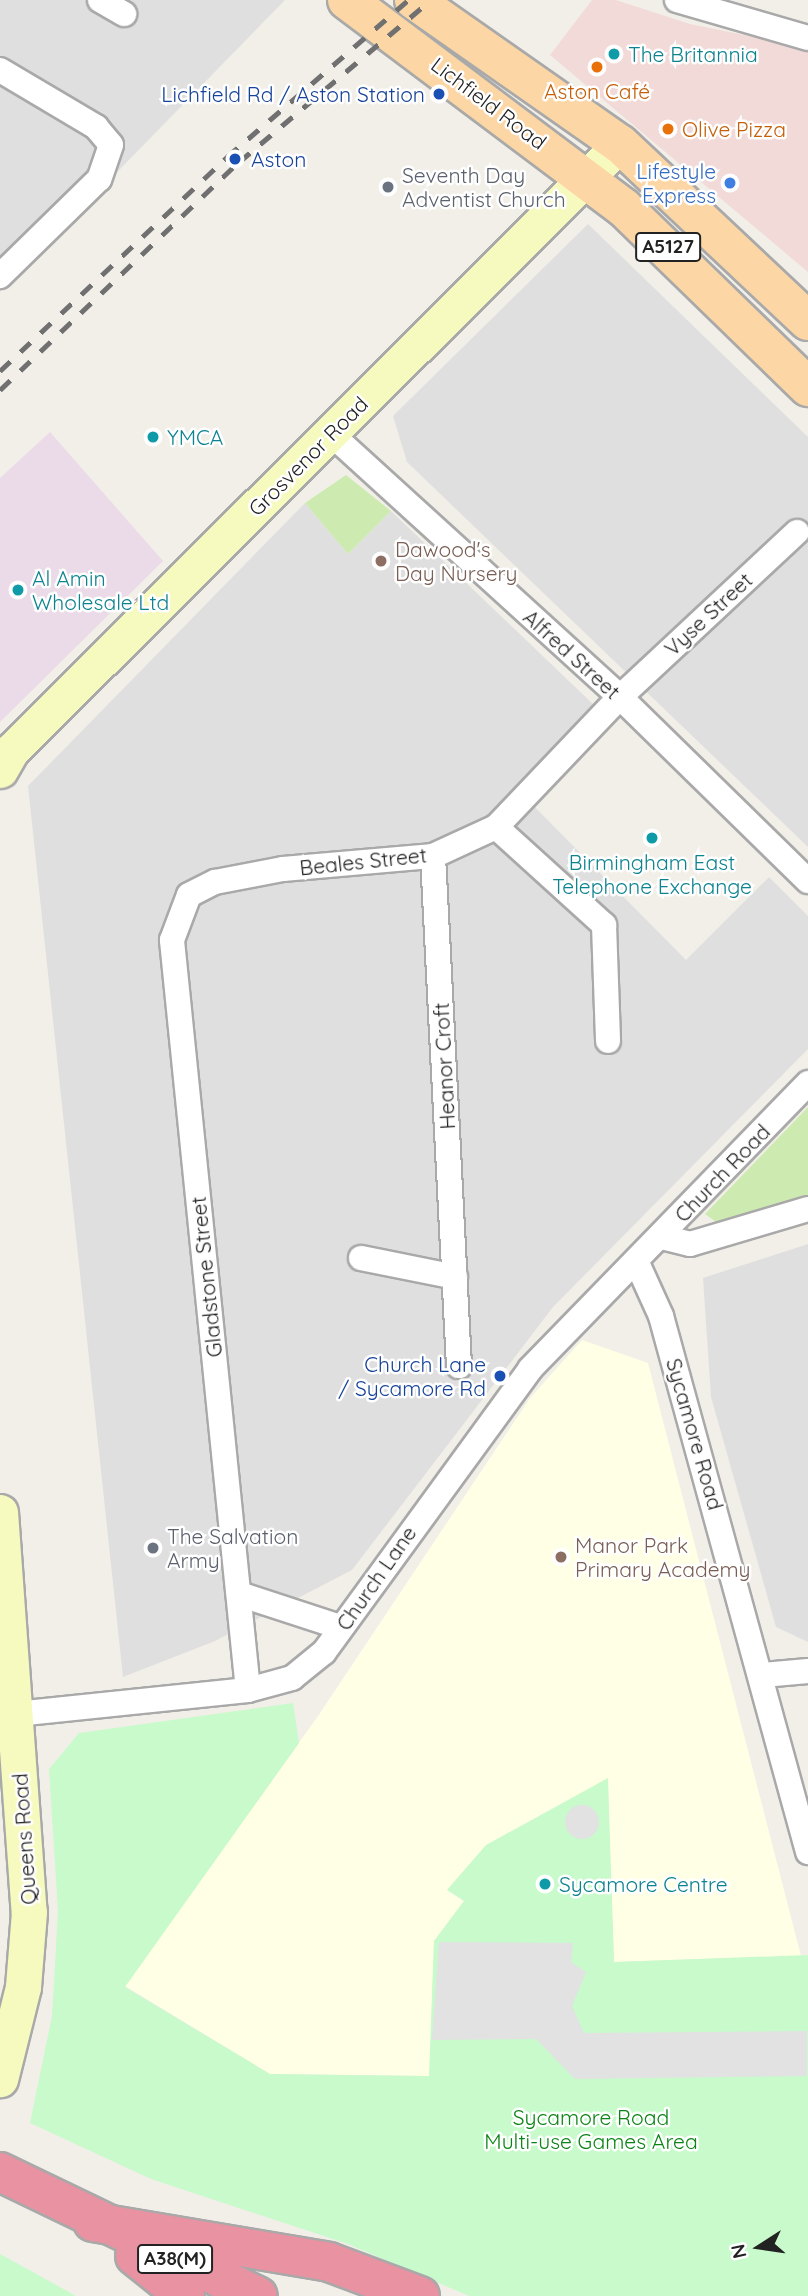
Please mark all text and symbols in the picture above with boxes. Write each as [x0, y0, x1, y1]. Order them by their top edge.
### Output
place label: The Britannia [628, 41, 758, 67]
marker: The Britannia [606, 46, 622, 62]
street label: Lichfield Road [426, 52, 552, 154]
marker: Aston Café [589, 59, 605, 75]
place label: Aston Café [544, 78, 650, 104]
place label: Lichfield Rd / Aston Station [161, 81, 425, 107]
marker: Lichfield Rd / Aston Station [431, 86, 447, 102]
place label: Olive Pizza [682, 116, 786, 142]
marker: Olive Pizza [660, 121, 676, 137]
place label: Aston [251, 146, 306, 172]
marker: Aston [225, 149, 245, 169]
place label: Lifestyle Express [636, 158, 716, 208]
place label: Seventh Day Adventist Church [402, 162, 566, 212]
marker: Lifestyle Express [722, 175, 738, 191]
marker: Seventh Day Adventist Church [380, 179, 396, 195]
road number: A5127 [635, 232, 701, 262]
street label: Grosvenor Road [243, 391, 373, 521]
place label: YMCA [167, 424, 223, 450]
marker: YMCA [145, 429, 161, 445]
place label: Dawood's Day Nursery [395, 536, 518, 586]
marker: Dawood's Day Nursery [373, 553, 389, 569]
place label: Al Amin Wholesale Ltd [32, 565, 169, 615]
street label: Vyse Street [659, 567, 757, 661]
marker: Al Amin Wholesale Ltd [10, 582, 26, 598]
street label: Alfred Street [518, 604, 626, 704]
marker: Birmingham East Telephone Exchange [644, 830, 660, 846]
street label: Beales Street [298, 842, 428, 880]
place label: Birmingham East Telephone Exchange [552, 849, 752, 899]
street label: Heanor Croft [428, 1002, 460, 1130]
street label: Church Road [669, 1119, 775, 1227]
street label: Gladstone Street [185, 1195, 227, 1359]
place label: Church Lane / Sycamore Rd [338, 1351, 486, 1401]
street label: Sycamore Road [661, 1355, 729, 1513]
marker: Church Lane / Sycamore Rd [492, 1368, 508, 1384]
street label: Church Lane [331, 1521, 421, 1635]
place label: The Salvation Army [167, 1523, 298, 1573]
place label: Manor Park Primary Academy [575, 1532, 750, 1582]
marker: The Salvation Army [145, 1540, 161, 1556]
marker: Manor Park Primary Academy [553, 1549, 569, 1565]
street label: Queens Road [7, 1772, 41, 1906]
place label: Sycamore Centre [559, 1871, 728, 1897]
marker: Sycamore Centre [537, 1876, 553, 1892]
park label: Sycamore Road Multi-use Games Area [484, 2104, 698, 2154]
north arrow [724, 2212, 794, 2282]
text: N [725, 2242, 752, 2261]
road number: A38(M) [136, 2244, 214, 2274]

